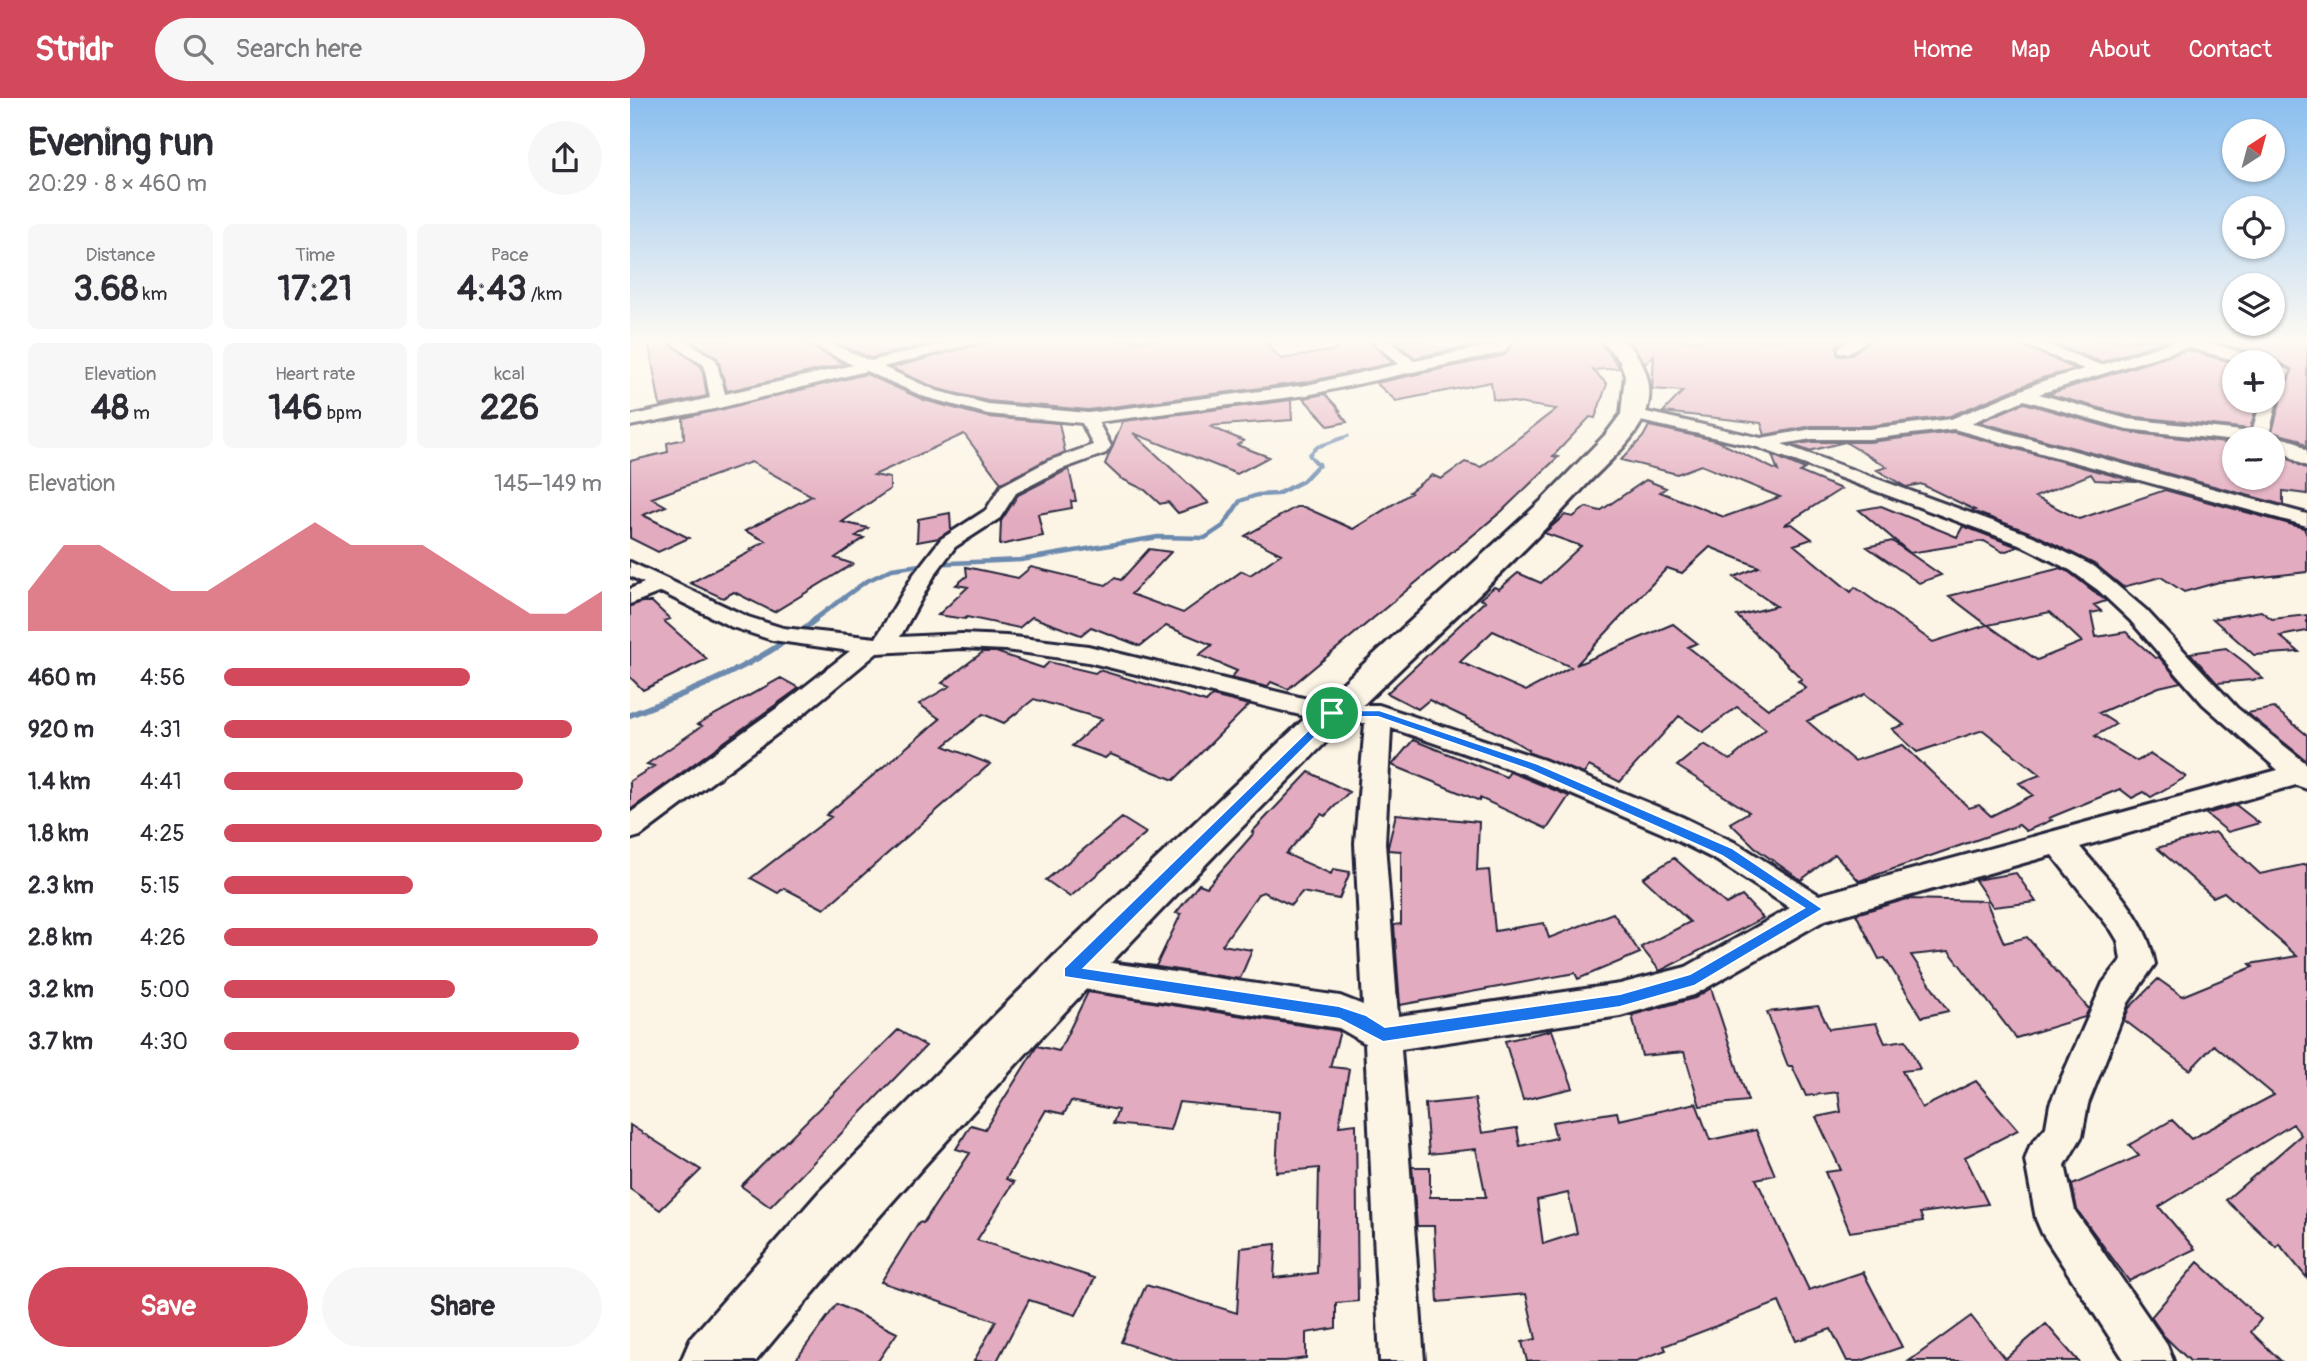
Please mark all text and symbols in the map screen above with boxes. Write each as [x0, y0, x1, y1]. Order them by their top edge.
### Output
search box [155, 18, 645, 81]
text: Stridr [35, 29, 113, 70]
icon: search [179, 30, 217, 68]
text: Search here [235, 33, 362, 65]
text: Home [1912, 35, 1973, 64]
text: Map [2011, 35, 2051, 64]
text: About [2089, 35, 2151, 64]
text: Contact [2189, 35, 2272, 64]
text: Evening run [28, 119, 214, 167]
north arrow [2222, 119, 2286, 182]
map controls [2222, 119, 2285, 490]
button: share [528, 121, 602, 195]
text: 20:29 · 8 × 460 m [28, 169, 207, 198]
button: locate [2222, 196, 2285, 259]
text: Distance [86, 243, 155, 267]
text: Time [295, 243, 335, 267]
text: Pace [491, 243, 528, 267]
text: 3.68 [73, 267, 138, 311]
text: 17:21 [278, 267, 352, 311]
text: 4:43 [457, 267, 527, 311]
button: layers [2222, 273, 2285, 336]
text: km [138, 282, 167, 306]
text: /km [527, 282, 562, 306]
button: + [2222, 350, 2285, 413]
text: Elevation [84, 362, 157, 386]
text: Heart rate [275, 362, 355, 386]
text: kcal [494, 362, 525, 386]
text: 48 [91, 386, 129, 430]
text: 146 [268, 386, 323, 430]
text: 226 [480, 386, 539, 430]
text: m [129, 401, 150, 425]
text: bpm [323, 401, 362, 425]
button: − [2222, 427, 2285, 490]
text: Elevation [28, 469, 116, 498]
text: 145–149 m [494, 469, 602, 498]
text: 460 m [28, 663, 96, 692]
text: 4:56 [140, 663, 185, 692]
pin [1302, 683, 1362, 743]
icon: arrive [1313, 694, 1351, 732]
text: 920 m [28, 715, 94, 744]
text: 4:31 [140, 715, 181, 744]
text: 1.4 km [28, 767, 90, 796]
text: 4:41 [140, 767, 182, 796]
text: 1.8 km [28, 819, 89, 848]
text: 4:25 [140, 819, 185, 848]
text: 2.3 km [28, 871, 94, 900]
text: 5:15 [140, 871, 180, 900]
text: 2.8 km [28, 923, 93, 952]
text: 4:26 [140, 923, 186, 952]
text: 3.2 km [28, 975, 94, 1004]
text: 5:00 [140, 975, 190, 1004]
text: 3.7 km [28, 1027, 93, 1056]
text: 4:30 [140, 1027, 188, 1056]
button: Save [28, 1267, 308, 1347]
button: Share [322, 1267, 602, 1347]

